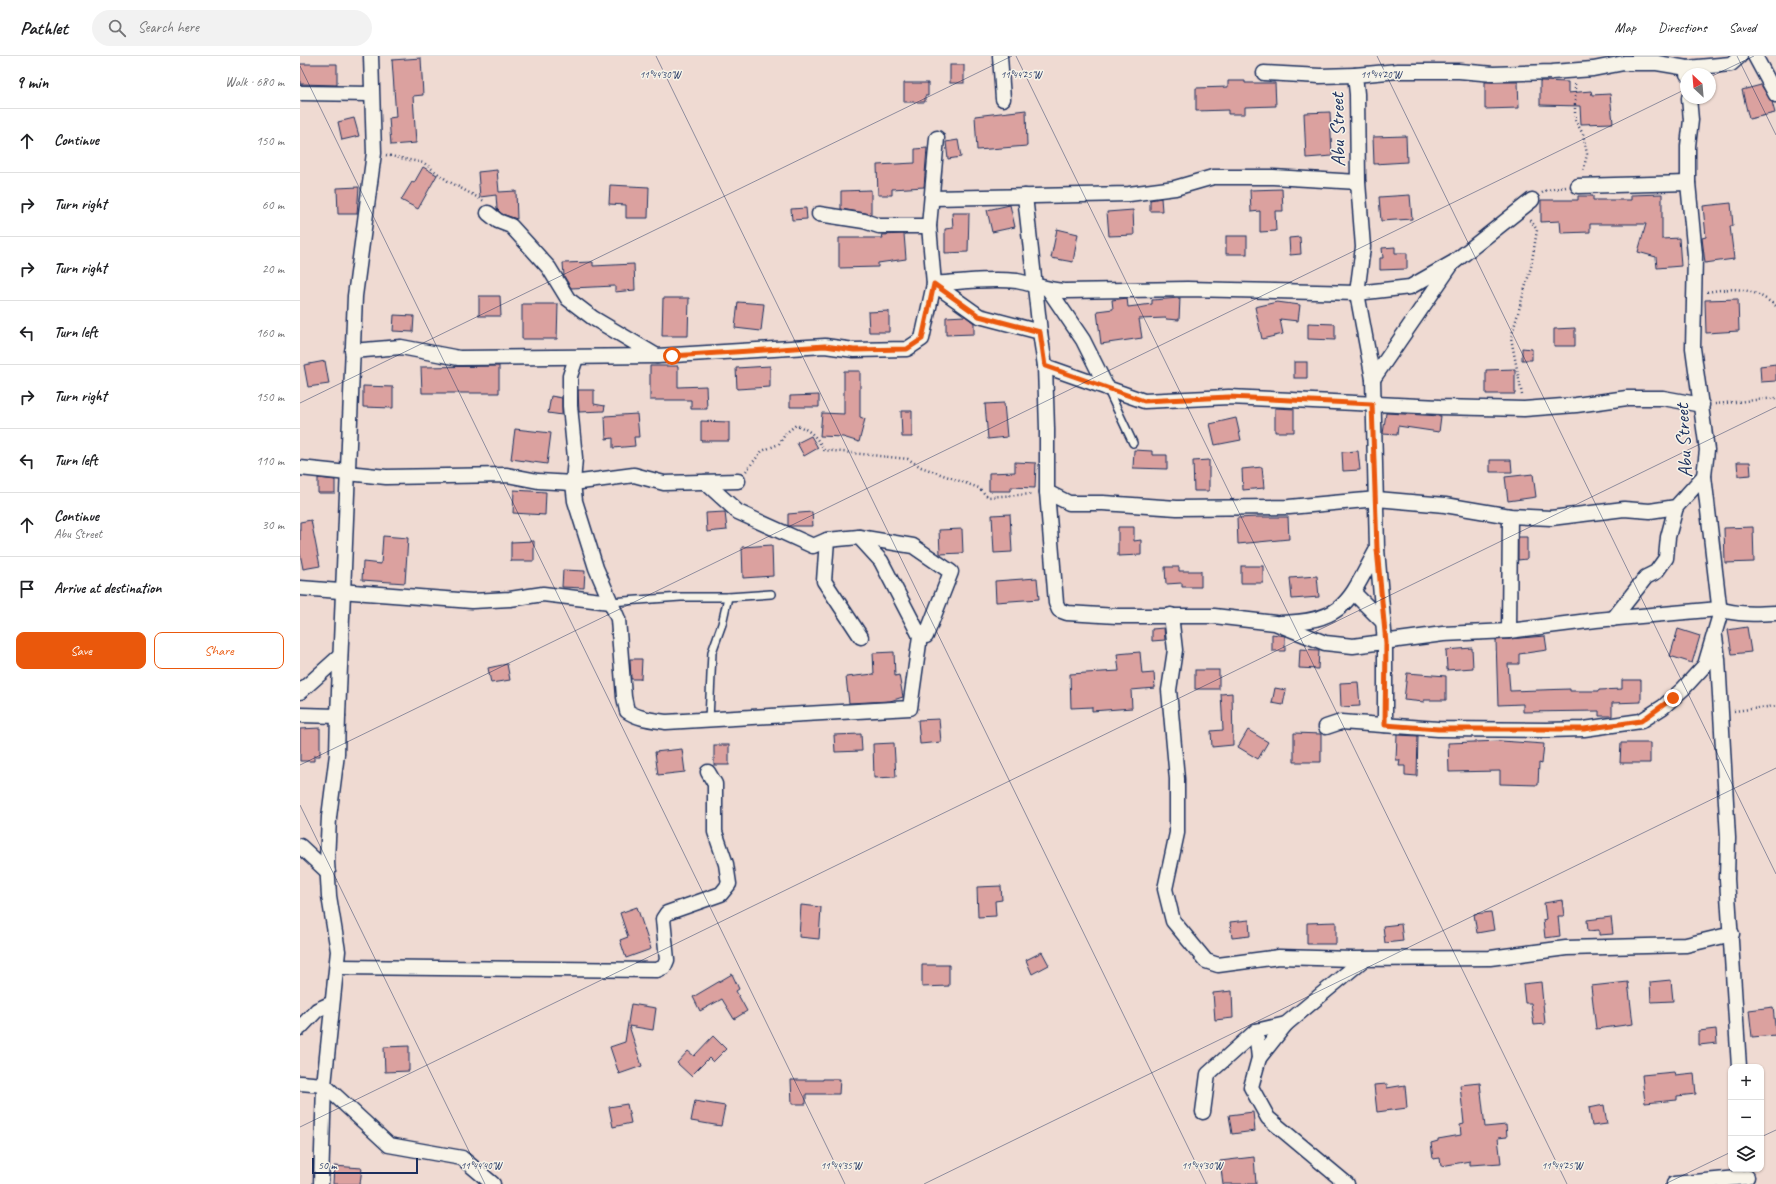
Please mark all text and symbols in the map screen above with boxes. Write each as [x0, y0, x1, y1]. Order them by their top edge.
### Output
search box [92, 10, 372, 46]
text: Pathlet [20, 16, 68, 40]
icon: search [106, 17, 128, 39]
text: Search here [138, 18, 199, 37]
text: Map [1615, 19, 1636, 36]
text: Directions [1658, 19, 1707, 36]
text: Saved [1729, 19, 1756, 36]
text: 11°44'30"W [640, 68, 682, 81]
text: 11°44'25"W [1001, 68, 1043, 81]
text: 11°44'20"W [1361, 68, 1403, 81]
north arrow [1680, 68, 1716, 104]
text: 9 min [16, 72, 48, 93]
text: Walk · 680 m [225, 74, 284, 90]
street label: Abu Street [1324, 90, 1351, 167]
icon: ahead [16, 130, 38, 152]
text: Continue [54, 131, 99, 150]
text: 150 m [256, 133, 284, 149]
icon: right [16, 194, 38, 216]
text: Turn right [54, 195, 107, 214]
text: 60 m [262, 197, 284, 213]
icon: right [16, 258, 38, 280]
text: Turn right [54, 259, 107, 278]
text: 20 m [262, 261, 284, 277]
icon: left [16, 322, 38, 344]
text: Turn left [54, 323, 97, 342]
text: 160 m [256, 325, 284, 341]
route start [663, 347, 681, 365]
icon: right [16, 386, 38, 408]
text: Turn right [54, 387, 107, 406]
text: 150 m [256, 389, 284, 405]
street label: Abu Street [1669, 401, 1698, 479]
icon: left [16, 450, 38, 472]
text: Turn left [54, 451, 97, 470]
text: 110 m [256, 453, 284, 469]
text: Continue [54, 507, 99, 526]
icon: ahead [16, 514, 38, 536]
text: 30 m [262, 517, 284, 533]
text: Abu Street [54, 526, 102, 542]
icon: arrive [16, 578, 38, 600]
text: Arrive at destination [54, 579, 161, 598]
button: Save [16, 632, 146, 669]
button: Share [154, 632, 284, 669]
route end [1664, 689, 1682, 707]
map controls [1728, 1064, 1764, 1172]
button: + [1728, 1064, 1764, 1100]
button: − [1728, 1100, 1764, 1136]
button: layers [1728, 1136, 1764, 1172]
scale bar [312, 1156, 418, 1175]
text: 50 m [318, 1158, 337, 1172]
text: 11°44'40"W [461, 1159, 503, 1172]
text: 11°44'35"W [821, 1159, 863, 1172]
text: 11°44'30"W [1182, 1159, 1224, 1172]
text: 11°44'25"W [1542, 1159, 1584, 1172]

